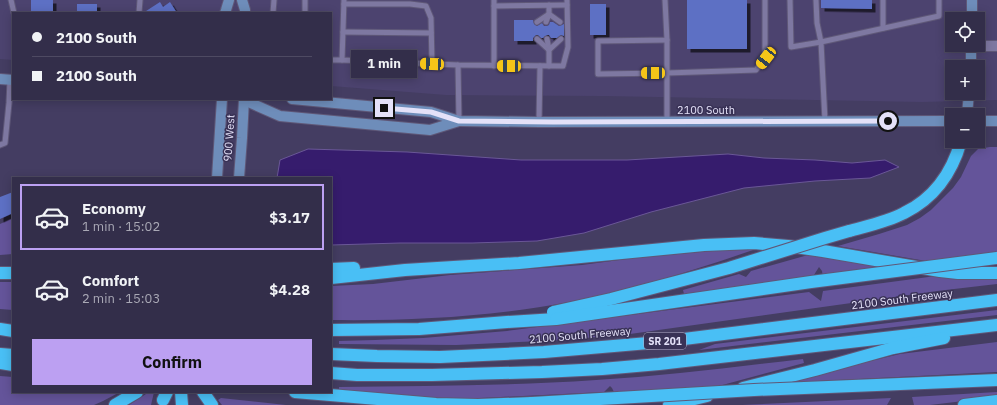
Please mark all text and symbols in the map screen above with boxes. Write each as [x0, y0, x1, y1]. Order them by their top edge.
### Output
map controls [945, 12, 985, 148]
button: locate [945, 12, 985, 52]
text: 2100 South [56, 28, 137, 47]
car [754, 45, 778, 71]
callout: 1 min [351, 50, 417, 78]
text: 1 min [367, 55, 401, 72]
car [420, 57, 444, 71]
car [497, 60, 521, 72]
button: + [945, 60, 985, 100]
text: 2100 South [56, 66, 137, 85]
car [641, 67, 665, 79]
route end [375, 99, 393, 117]
street label: 2100 South [677, 103, 735, 117]
button: − [945, 108, 985, 148]
route start [879, 112, 897, 130]
street label: 900 West [220, 114, 238, 162]
icon: car [34, 199, 70, 235]
text: Economy [82, 199, 146, 218]
text: $3.17 [269, 208, 310, 227]
text: 1 min · 15:02 [82, 218, 160, 235]
icon: car [34, 271, 70, 307]
text: Comfort [82, 271, 139, 290]
text: $4.28 [269, 280, 310, 299]
street label: 2100 South Freeway [850, 286, 954, 312]
text: 2 min · 15:03 [82, 290, 160, 307]
street label: 2100 South Freeway [529, 324, 632, 346]
road number: SR 201 [644, 333, 686, 349]
button: Confirm [32, 339, 312, 385]

